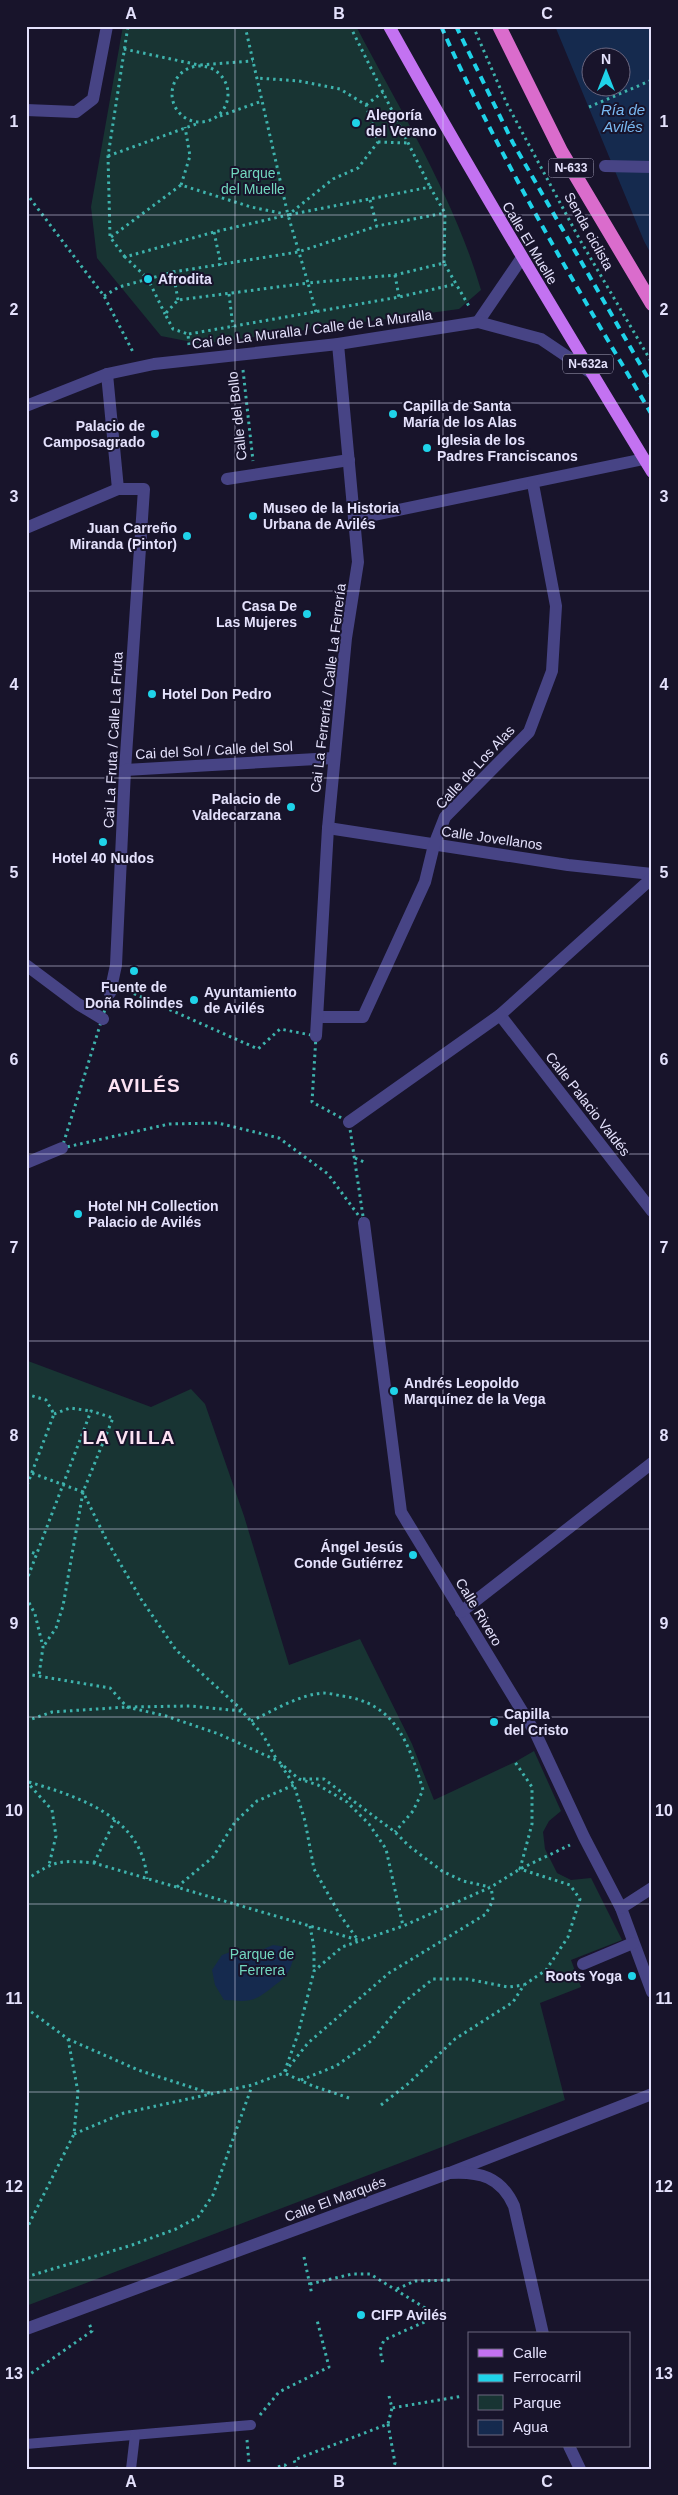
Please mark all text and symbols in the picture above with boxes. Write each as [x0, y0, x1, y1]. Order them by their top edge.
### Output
text: A [125, 5, 137, 22]
text: B [333, 5, 345, 22]
text: C [541, 5, 553, 22]
north arrow [580, 48, 630, 98]
text: N [601, 51, 611, 67]
water label: Ría de Avilés [601, 101, 645, 135]
place label: Alegoría del Verano [366, 107, 437, 139]
text: 1 [10, 113, 19, 130]
text: 1 [660, 113, 669, 130]
marker: Alegoría del Verano [350, 117, 362, 129]
road number: N-633 [548, 158, 594, 178]
park label: Parque del Muelle [221, 165, 285, 197]
street label: Senda ciclista [561, 189, 617, 273]
street label: Calle El Muelle [499, 199, 561, 287]
place label: Afrodita [158, 271, 212, 287]
marker: Afrodita [142, 273, 154, 285]
text: 2 [10, 301, 19, 318]
text: 2 [660, 301, 669, 318]
street label: Cai de La Muralla / Calle de La Muralla [191, 306, 433, 352]
road number: N-632a [563, 354, 613, 374]
street label: Calle del Bollo [224, 370, 250, 461]
place label: Capilla de Santa María de los Alas [403, 398, 517, 430]
marker: Capilla de Santa María de los Alas [387, 408, 399, 420]
place label: Palacio de Camposagrado [43, 418, 145, 450]
marker: Palacio de Camposagrado [149, 428, 161, 440]
place label: Iglesia de los Padres Franciscanos [437, 432, 578, 464]
marker: Iglesia de los Padres Franciscanos [421, 442, 433, 454]
text: 3 [10, 488, 19, 505]
text: 3 [660, 488, 669, 505]
place label: Museo de la Historia Urbana de Avilés [263, 500, 399, 532]
marker: Museo de la Historia Urbana de Avilés [247, 510, 259, 522]
place label: Juan Carreño Miranda (Pintor) [70, 520, 177, 552]
marker: Juan Carreño Miranda (Pintor) [181, 530, 193, 542]
street label: Cai La Ferrería / Calle La Ferrería [307, 582, 349, 794]
place label: Casa De Las Mujeres [216, 598, 297, 630]
marker: Casa De Las Mujeres [301, 608, 313, 620]
street label: Cai La Fruta / Calle La Fruta [100, 651, 126, 829]
text: 4 [10, 676, 19, 693]
text: 4 [660, 676, 669, 693]
place label: Hotel Don Pedro [162, 686, 272, 702]
marker: Hotel Don Pedro [146, 688, 158, 700]
street label: Calle de Los Alas [432, 722, 518, 812]
street label: Cai del Sol / Calle del Sol [135, 738, 293, 762]
place label: Palacio de Valdecarzana [192, 791, 281, 823]
marker: Palacio de Valdecarzana [285, 801, 297, 813]
street label: Calle Jovellanos [440, 823, 544, 853]
marker: Hotel 40 Nudos [97, 836, 109, 848]
place label: Hotel 40 Nudos [52, 850, 154, 866]
text: 5 [10, 864, 19, 881]
text: 5 [660, 864, 669, 881]
marker: Fuente de Doña Rolindes [128, 965, 140, 977]
place label: Fuente de Doña Rolindes [85, 979, 183, 1011]
place label: Ayuntamiento de Avilés [204, 984, 297, 1016]
marker: Ayuntamiento de Avilés [188, 994, 200, 1006]
street label: Calle Palacio Valdés [542, 1049, 634, 1159]
text: 6 [10, 1051, 19, 1068]
text: 6 [660, 1051, 669, 1068]
district label: AVILÉS [107, 1075, 181, 1096]
place label: Hotel NH Collection Palacio de Avilés [88, 1198, 219, 1230]
marker: Hotel NH Collection Palacio de Avilés [72, 1208, 84, 1220]
text: 7 [10, 1239, 19, 1256]
text: 7 [660, 1239, 669, 1256]
place label: Andrés Leopoldo Marquínez de la Vega [404, 1375, 546, 1407]
marker: Andrés Leopoldo Marquínez de la Vega [388, 1385, 400, 1397]
text: 8 [10, 1427, 19, 1444]
district label: LA VILLA [83, 1427, 175, 1448]
text: 8 [660, 1427, 669, 1444]
place label: Ángel Jesús Conde Gutiérrez [294, 1539, 403, 1571]
marker: Ángel Jesús Conde Gutiérrez [407, 1549, 419, 1561]
street label: Calle Rivero [453, 1575, 506, 1649]
text: 9 [10, 1615, 19, 1632]
text: 9 [660, 1615, 669, 1632]
place label: Capilla del Cristo [504, 1706, 569, 1738]
marker: Capilla del Cristo [488, 1716, 500, 1728]
text: 10 [5, 1802, 23, 1819]
text: 10 [655, 1802, 673, 1819]
park label: Parque de Ferrera [230, 1946, 295, 1978]
place label: Roots Yoga [546, 1968, 622, 1984]
marker: Roots Yoga [626, 1970, 638, 1982]
text: 11 [6, 1990, 23, 2007]
text: 11 [656, 1990, 673, 2007]
street label: Calle El Marqués [282, 2173, 388, 2225]
text: 12 [5, 2178, 23, 2195]
text: 12 [655, 2178, 673, 2195]
place label: CIFP Avilés [371, 2307, 447, 2323]
marker: CIFP Avilés [355, 2309, 367, 2321]
legend [468, 2332, 630, 2448]
text: Calle [513, 2344, 547, 2361]
text: 13 [5, 2365, 23, 2382]
text: 13 [655, 2365, 673, 2382]
text: Ferrocarril [513, 2368, 581, 2385]
text: Parque [513, 2394, 561, 2411]
text: Agua [513, 2418, 549, 2435]
text: A [125, 2473, 137, 2490]
text: B [333, 2473, 345, 2490]
text: C [541, 2473, 553, 2490]

